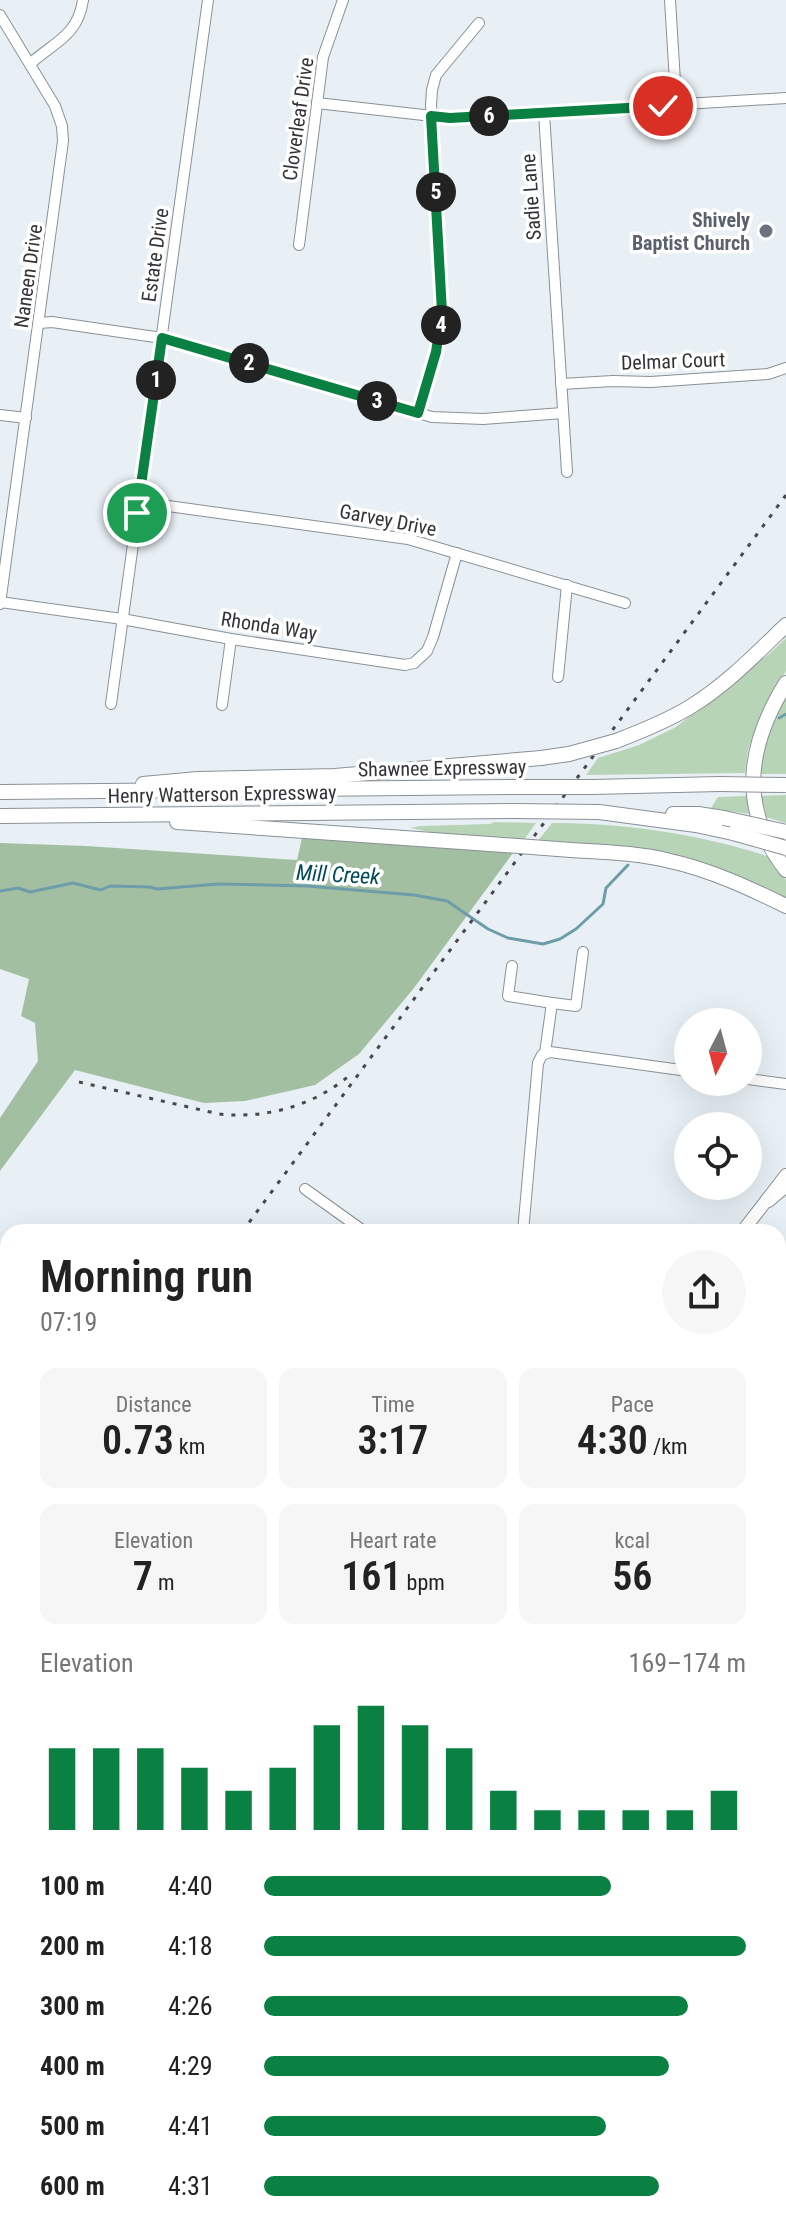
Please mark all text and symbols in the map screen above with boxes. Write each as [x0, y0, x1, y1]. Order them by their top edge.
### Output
street label: Cloverleaf Drive [277, 56, 319, 182]
pin [629, 72, 697, 140]
icon: check [641, 84, 685, 128]
pin: 6 [469, 96, 509, 136]
text: 6 [483, 103, 495, 128]
street label: Sadie Lane [516, 153, 546, 241]
pin: 5 [416, 172, 456, 212]
text: 5 [430, 179, 442, 204]
street label: Estate Drive [137, 207, 173, 303]
place label: Shively Baptist Church [632, 208, 750, 255]
marker: Shively Baptist Church [757, 222, 775, 240]
street label: Naneen Drive [9, 223, 47, 329]
pin: 4 [421, 305, 461, 345]
text: 4 [435, 312, 447, 337]
pin: 2 [229, 343, 269, 383]
street label: Delmar Court [620, 347, 726, 375]
text: 2 [243, 350, 255, 375]
pin: 1 [136, 360, 176, 400]
text: 1 [150, 367, 162, 392]
pin: 3 [357, 381, 397, 421]
text: 3 [371, 388, 383, 413]
pin [103, 479, 171, 547]
icon: arrive [115, 491, 159, 535]
street label: Garvey Drive [338, 499, 438, 541]
street label: Rhonda Way [219, 607, 319, 645]
street label: Shawnee Expressway [358, 755, 526, 781]
street label: Henry Watterson Expressway [107, 780, 337, 808]
water label: Mill Creek [295, 860, 381, 889]
north arrow [674, 1008, 762, 1096]
map controls [674, 1008, 762, 1200]
button: locate [674, 1112, 762, 1200]
button: share [662, 1250, 746, 1334]
text: Morning run [40, 1251, 253, 1303]
text: 07:19 [40, 1307, 97, 1337]
text: Distance [116, 1392, 192, 1417]
text: Time [371, 1392, 415, 1417]
text: Pace [611, 1392, 654, 1417]
text: 0.73 [102, 1417, 174, 1464]
text: 3:17 [358, 1417, 428, 1464]
text: 4:30 [577, 1417, 648, 1464]
text: km [174, 1434, 205, 1459]
text: /km [648, 1434, 688, 1459]
text: Elevation [114, 1528, 193, 1553]
text: Heart rate [350, 1528, 436, 1553]
text: kcal [615, 1528, 650, 1553]
text: 7 [133, 1553, 153, 1600]
text: 161 [341, 1553, 402, 1600]
text: 56 [612, 1553, 652, 1600]
text: m [153, 1570, 175, 1595]
text: bpm [402, 1570, 445, 1595]
text: Elevation [40, 1648, 134, 1678]
text: 169–174 m [629, 1648, 746, 1678]
text: 100 m [40, 1871, 105, 1901]
text: 4:40 [168, 1871, 213, 1901]
text: 200 m [40, 1931, 105, 1961]
text: 4:18 [168, 1931, 213, 1961]
text: 300 m [40, 1991, 105, 2021]
text: 4:26 [168, 1991, 213, 2021]
text: 400 m [40, 2051, 105, 2081]
text: 4:29 [168, 2051, 213, 2081]
text: 500 m [40, 2111, 105, 2141]
text: 4:41 [168, 2111, 213, 2141]
text: 600 m [40, 2171, 105, 2201]
text: 4:31 [168, 2171, 213, 2201]

